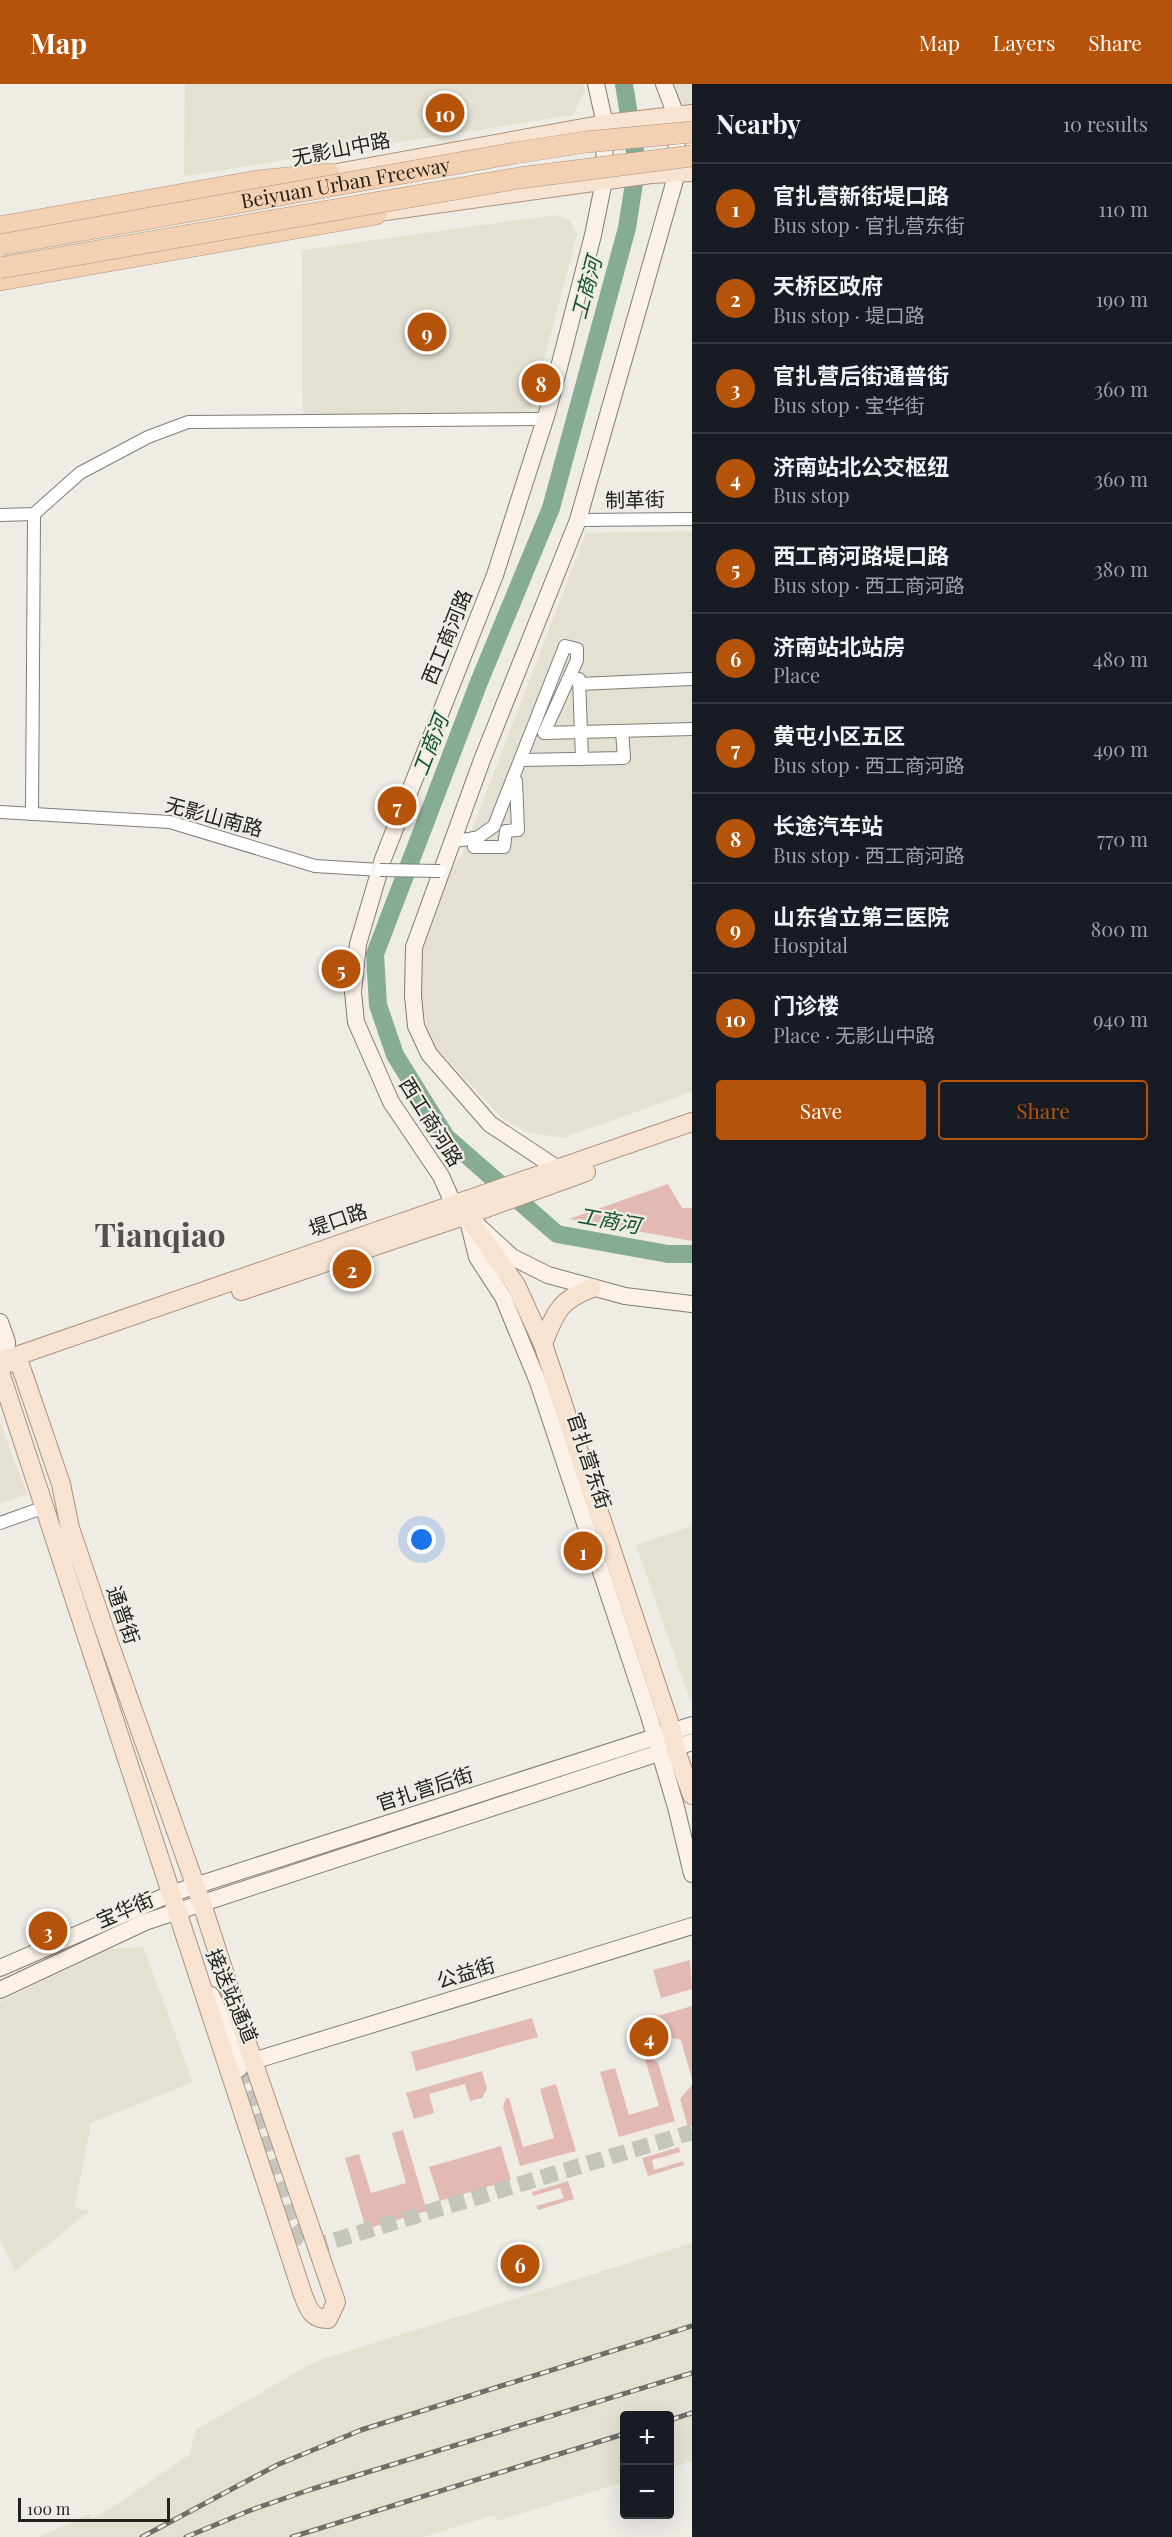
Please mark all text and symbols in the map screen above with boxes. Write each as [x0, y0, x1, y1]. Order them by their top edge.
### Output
text: Map [30, 24, 87, 61]
text: Map [919, 28, 960, 56]
text: Layers [993, 28, 1055, 56]
text: Share [1088, 28, 1142, 56]
pin: 10 [426, 90, 464, 135]
text: Nearby [716, 106, 801, 141]
text: 10 results [1063, 110, 1148, 137]
street label: 无影山中路 [289, 125, 392, 170]
street label: Beiyuan Urban Freeway [238, 150, 452, 214]
text: 官扎营新街堤口路 [773, 180, 949, 210]
text: 1 [732, 195, 739, 222]
text: 110 m [1098, 195, 1148, 222]
text: Bus stop · 官扎营东街 [773, 211, 965, 238]
water label: 工商河 [563, 250, 608, 322]
text: 天桥区政府 [773, 270, 883, 300]
text: 2 [730, 285, 741, 312]
text: 190 m [1096, 285, 1148, 312]
text: Bus stop · 堤口路 [773, 301, 925, 328]
pin: 9 [408, 310, 446, 354]
pin: 8 [522, 360, 560, 406]
text: 官扎营后街通普街 [773, 360, 949, 390]
text: 3 [731, 375, 740, 402]
text: 360 m [1094, 375, 1148, 402]
text: Bus stop · 宝华街 [773, 391, 925, 418]
text: 济南站北公交枢纽 [773, 451, 949, 481]
text: 4 [730, 465, 741, 492]
text: 360 m [1094, 465, 1148, 492]
text: Bus stop [773, 481, 850, 508]
street label: 制革街 [605, 484, 665, 513]
text: 西工商河路堤口路 [773, 540, 949, 570]
text: 5 [731, 555, 740, 582]
text: 380 m [1094, 555, 1148, 582]
text: Bus stop · 西工商河路 [773, 571, 965, 598]
street label: 西工商河路 [414, 585, 477, 688]
text: 济南站北站房 [773, 631, 905, 661]
text: 6 [730, 645, 741, 672]
text: 480 m [1093, 645, 1148, 672]
text: Place [773, 661, 820, 688]
water label: 工商河 [405, 706, 455, 779]
text: 黄屯小区五区 [773, 720, 905, 750]
text: 7 [731, 735, 740, 762]
text: 490 m [1093, 735, 1148, 762]
text: Bus stop · 西工商河路 [773, 751, 965, 778]
pin: 7 [378, 784, 416, 828]
street label: 无影山南路 [163, 790, 266, 842]
text: 长途汽车站 [773, 810, 883, 840]
text: 8 [730, 825, 741, 852]
text: 770 m [1097, 825, 1148, 852]
text: Bus stop · 西工商河路 [773, 841, 965, 868]
text: 山东省立第三医院 [773, 901, 949, 931]
text: 9 [730, 915, 741, 942]
text: 800 m [1091, 915, 1148, 942]
text: Hospital [773, 931, 848, 958]
pin: 5 [322, 946, 360, 992]
text: 门诊楼 [773, 990, 839, 1020]
text: 10 [725, 1005, 746, 1032]
text: 940 m [1093, 1005, 1148, 1032]
text: Place · 无影山中路 [773, 1021, 935, 1048]
street label: 西工商河路 [394, 1072, 470, 1171]
button: Save [716, 1080, 926, 1140]
button: Share [938, 1080, 1148, 1140]
street label: 堤口路 [305, 1196, 370, 1241]
water label: 工商河 [576, 1200, 647, 1239]
district label: Tianqiao [94, 1212, 226, 1255]
pin: 2 [332, 1246, 372, 1292]
street label: 官扎营东街 [562, 1409, 619, 1512]
your location [407, 1525, 436, 1554]
pin: 1 [564, 1528, 602, 1574]
street label: 通普街 [102, 1582, 147, 1647]
street label: 官扎营后街 [373, 1759, 476, 1816]
street label: 宝华街 [92, 1884, 157, 1933]
pin: 3 [28, 1908, 68, 1954]
street label: 接送站通道 [201, 1944, 265, 2047]
street label: 公益街 [433, 1950, 498, 1993]
pin: 4 [630, 2014, 668, 2060]
pin: 6 [500, 2242, 540, 2286]
map controls [620, 2411, 674, 2519]
button: + [620, 2411, 674, 2465]
button: − [620, 2465, 674, 2519]
scale bar [18, 2495, 170, 2522]
text: 100 m [27, 2498, 70, 2519]

